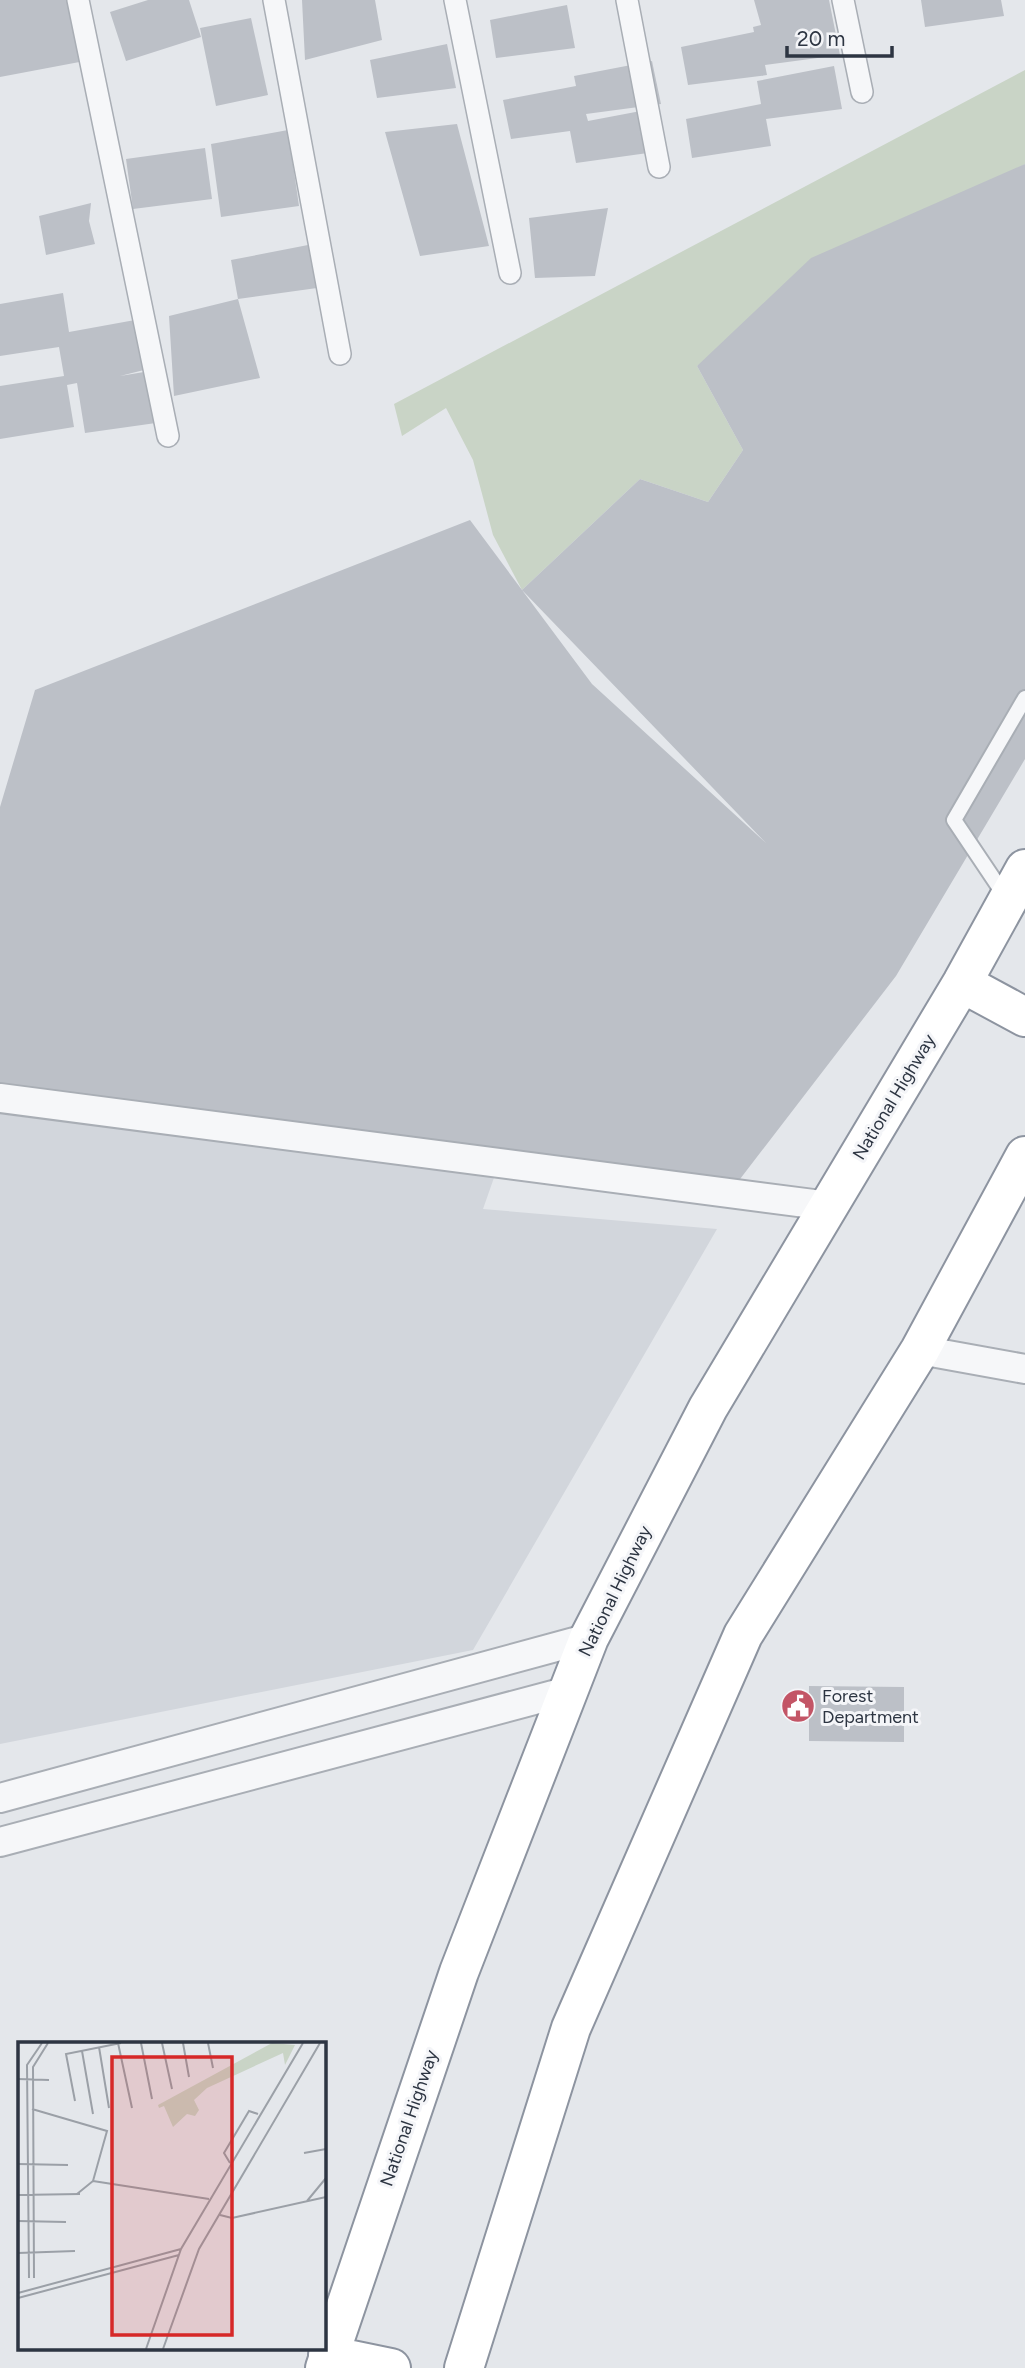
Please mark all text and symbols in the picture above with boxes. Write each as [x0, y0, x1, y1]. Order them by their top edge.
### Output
scale bar [787, 14, 892, 58]
text: 20 m [797, 26, 845, 51]
street label: National Highway [848, 1030, 940, 1164]
street label: National Highway [574, 1522, 656, 1660]
place label: Forest Department [822, 1685, 919, 1728]
public building icon: Forest Department [779, 1687, 817, 1725]
inset map [18, 2042, 326, 2350]
street label: National Highway [375, 2046, 443, 2189]

